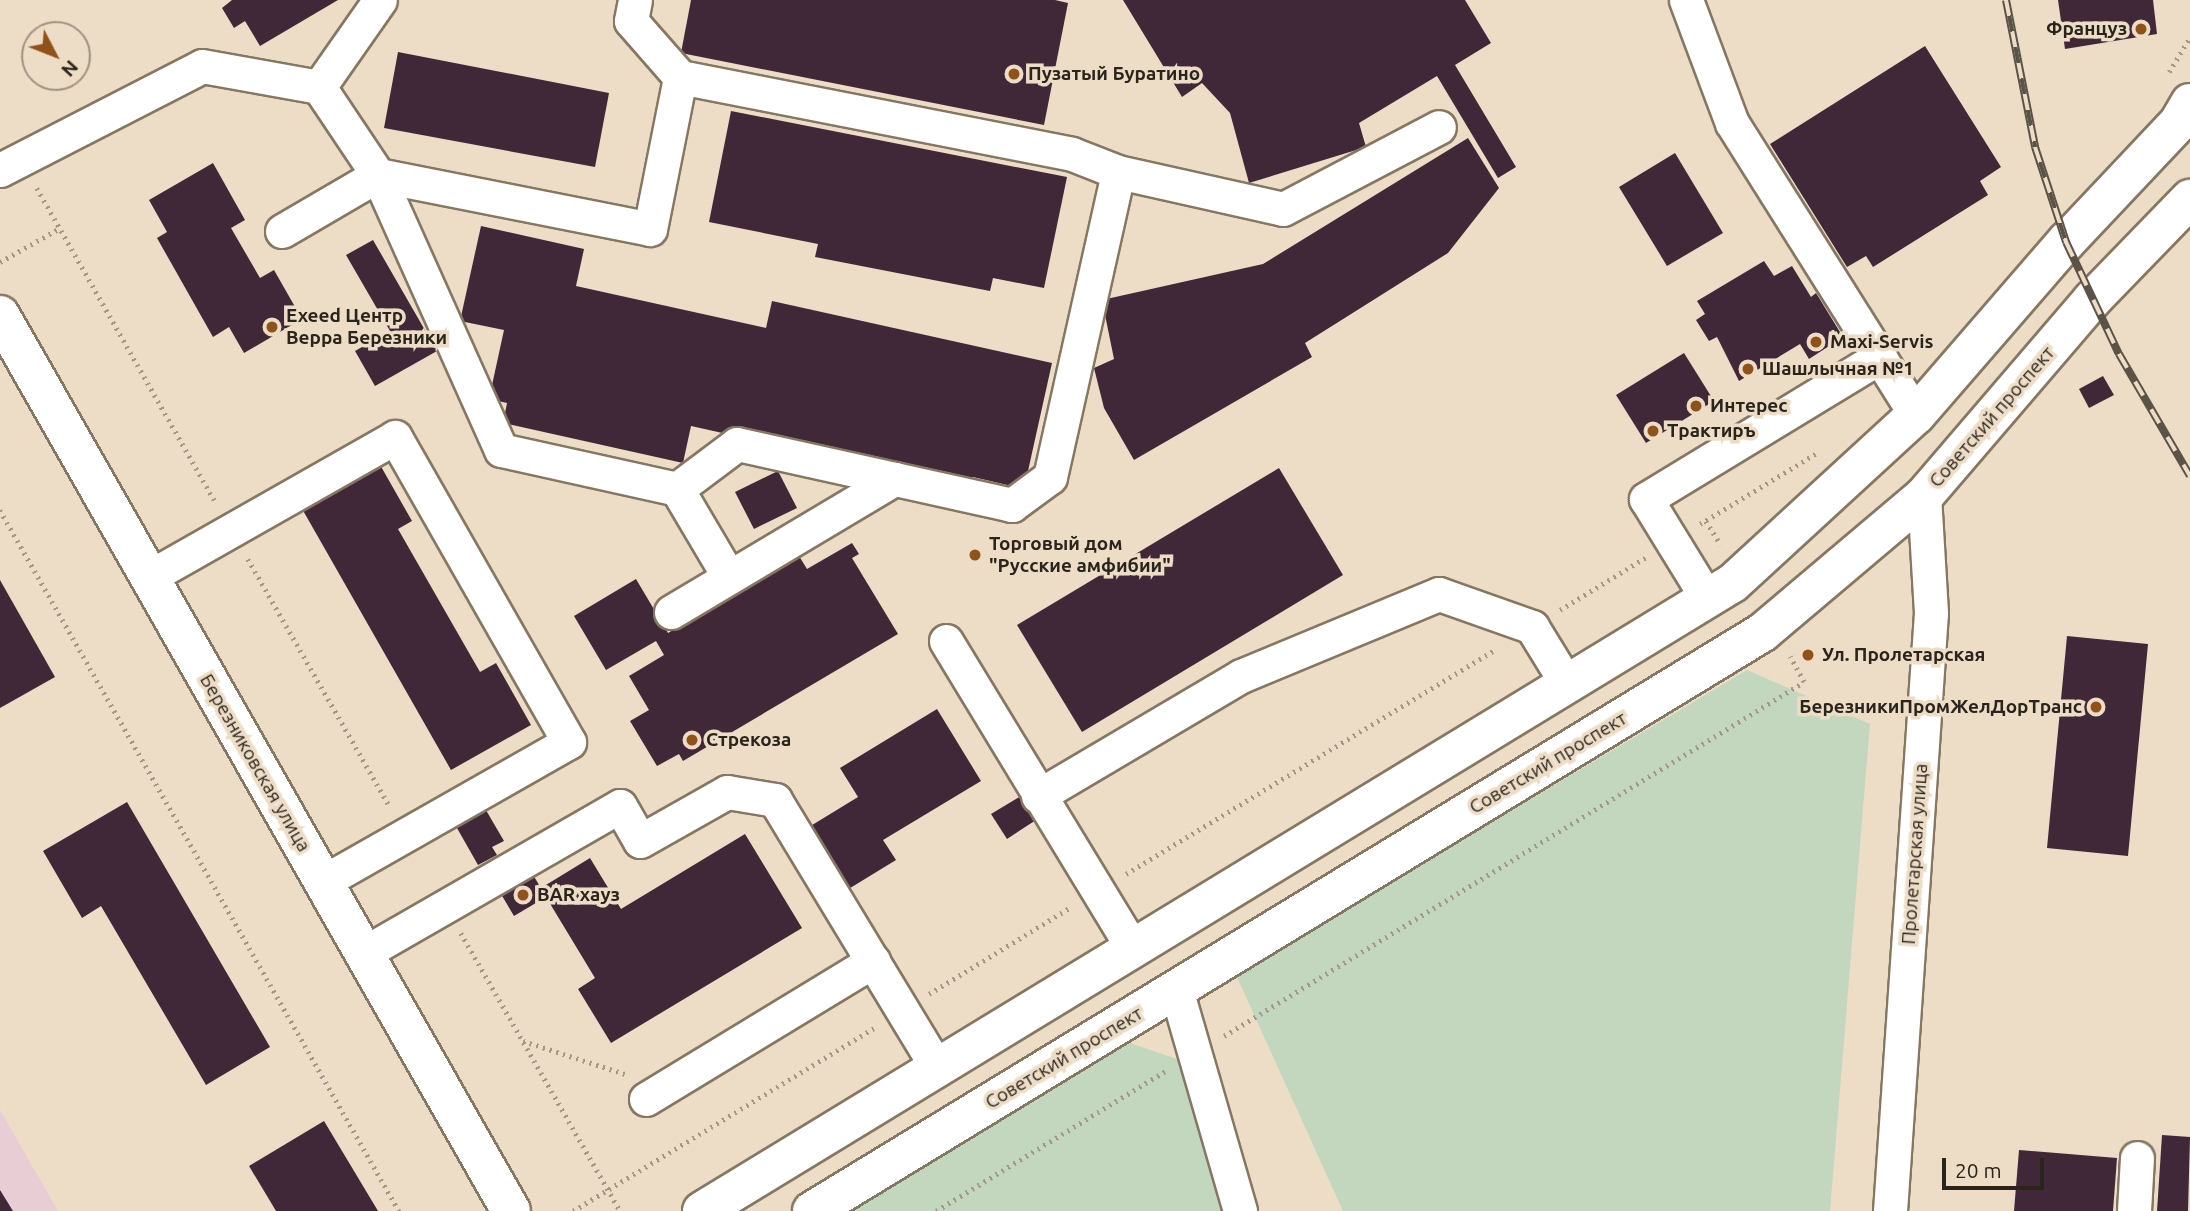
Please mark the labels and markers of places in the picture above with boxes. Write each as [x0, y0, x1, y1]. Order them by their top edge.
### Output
place label: Француз [2046, 18, 2127, 40]
marker: Француз [2133, 21, 2149, 37]
place label: Пузатый Буратино [1028, 63, 1200, 85]
marker: Пузатый Буратино [1006, 66, 1022, 82]
place label: Exeed Центр Верра Березники [286, 305, 447, 349]
marker: Exeed Центр Верра Березники [264, 319, 280, 335]
place label: Maxi-Servis [1830, 331, 1934, 353]
marker: Maxi-Servis [1808, 334, 1824, 350]
place label: Шашлычная №1 [1762, 358, 1914, 380]
marker: Шашлычная №1 [1740, 361, 1756, 377]
place label: Интерес [1710, 395, 1788, 417]
marker: Интерес [1688, 398, 1704, 414]
place label: Трактиръ [1667, 420, 1756, 442]
marker: Трактиръ [1645, 423, 1661, 439]
place label: Торговый дом "Русские амфибии" [989, 533, 1171, 577]
marker: Торговый дом "Русские амфибии" [967, 547, 983, 563]
place label: Ул. Пролетарская [1822, 644, 1985, 666]
marker: Ул. Пролетарская [1800, 647, 1816, 663]
place label: БерезникиПромЖелДорТранс [1799, 696, 2082, 718]
marker: БерезникиПромЖелДорТранс [2088, 699, 2104, 715]
place label: Стрекоза [706, 729, 791, 751]
marker: Стрекоза [684, 732, 700, 748]
place label: BAR хауз [537, 884, 620, 906]
marker: BAR хауз [515, 887, 531, 903]

